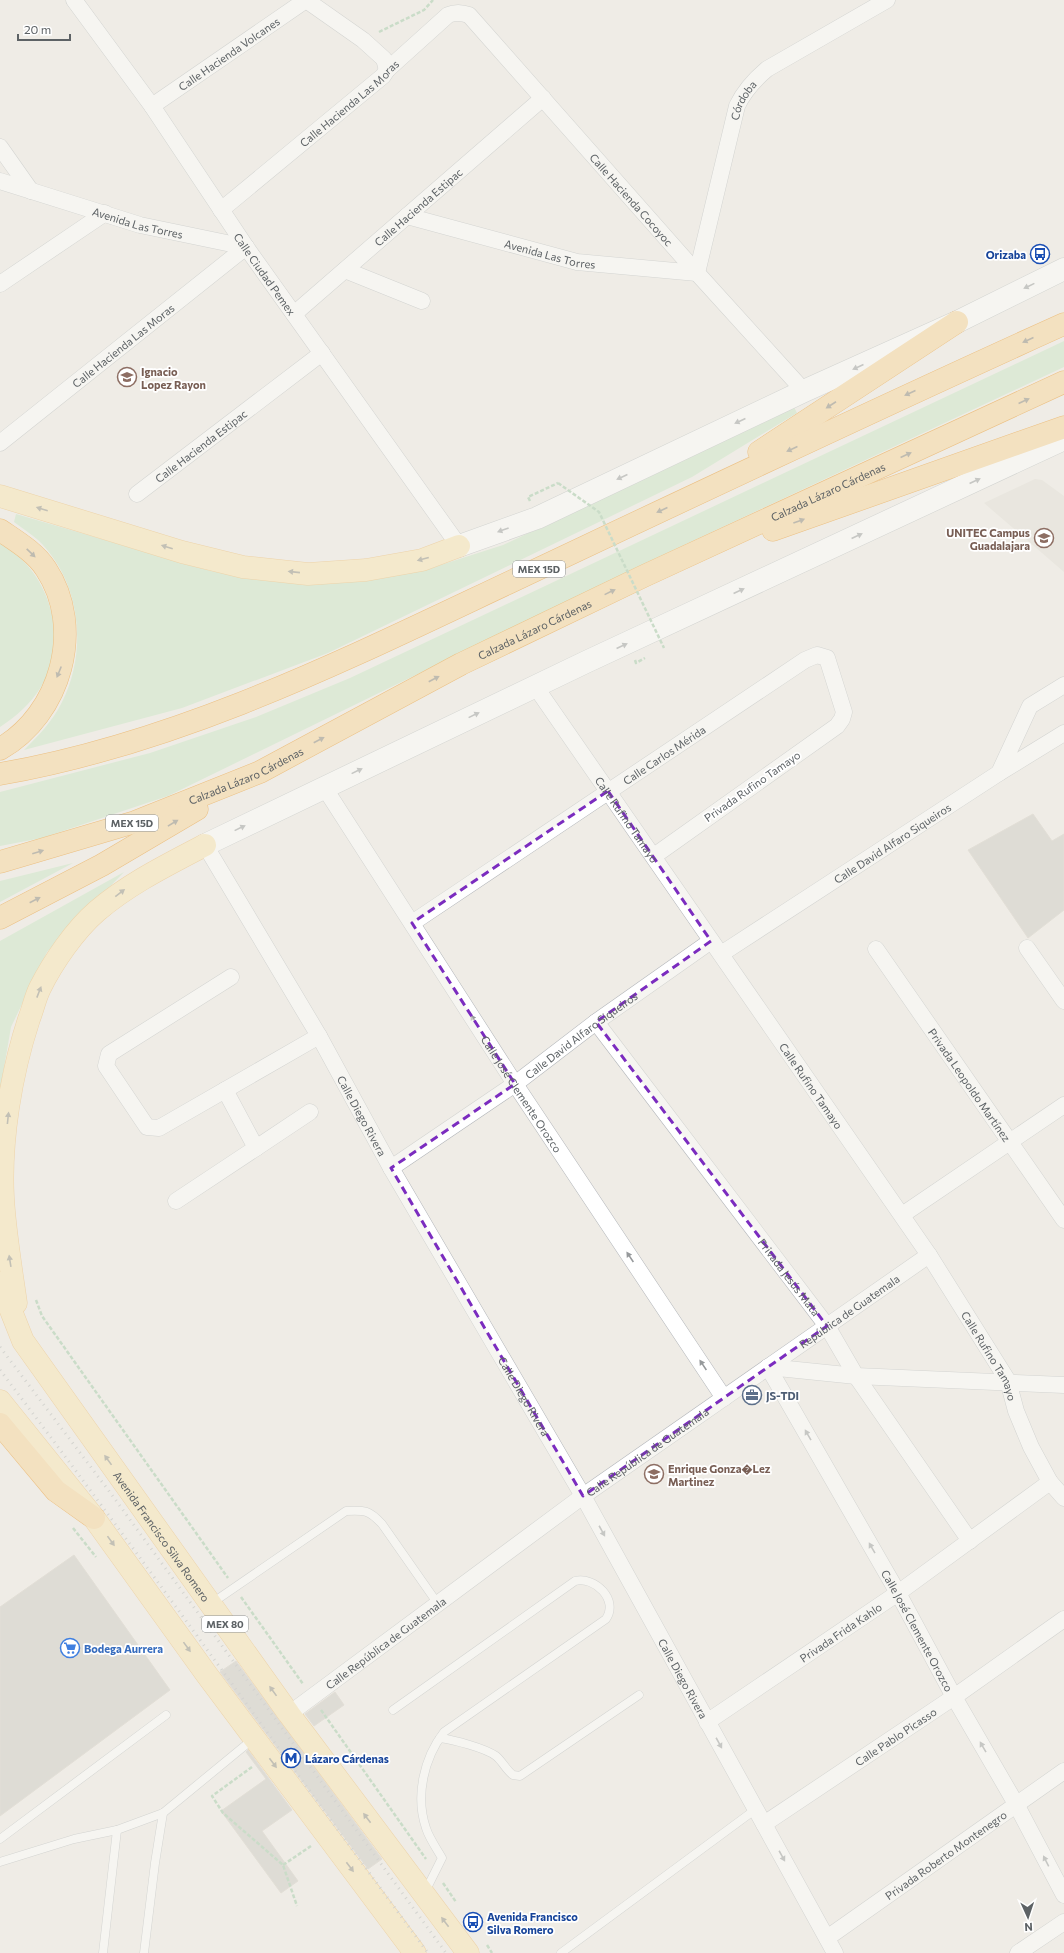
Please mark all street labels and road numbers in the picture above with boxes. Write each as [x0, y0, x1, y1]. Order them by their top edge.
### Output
street label: Calle Hacienda Volcanes [175, 14, 282, 93]
street label: Calle Hacienda Las Moras [297, 56, 401, 149]
street label: Córdoba [727, 77, 758, 121]
street label: Calle Hacienda Cocoyoc [588, 150, 676, 248]
street label: Calle Hacienda Estipac [371, 165, 464, 248]
street label: Avenida Las Torres [91, 204, 184, 240]
street label: Calle Ciudad Pemex [232, 230, 299, 318]
street label: Avenida Las Torres [503, 236, 596, 270]
street label: Calle Hacienda Las Moras [69, 301, 176, 390]
street label: Calle Hacienda Estipac [152, 406, 249, 485]
street label: Calzada Lázaro Cárdenas [768, 459, 887, 523]
road number: MEX 15D [513, 561, 565, 577]
street label: Calzada Lázaro Cárdenas [475, 596, 593, 662]
street label: Calle Carlos Mérida [620, 722, 708, 787]
street label: Calzada Lázaro Cárdenas [186, 744, 305, 807]
street label: Privada Rufino Tamayo [701, 748, 803, 824]
street label: Calle Rufino Tamayo [593, 774, 662, 865]
street label: Calle David Alfaro Siqueiros [831, 800, 953, 886]
road number: MEX 15D [106, 815, 158, 831]
street label: Calle David Alfaro Siqueiros [522, 989, 640, 1081]
street label: Privada Leopoldo Martínez [926, 1025, 1014, 1144]
street label: Calle José Clemente Orozco [479, 1033, 565, 1155]
street label: Calle Rufino Tamayo [777, 1040, 846, 1131]
street label: Calle Diego Rivera [335, 1073, 390, 1158]
street label: Privada Jesús Mata [756, 1236, 823, 1318]
street label: República de Guatemala [796, 1271, 902, 1350]
street label: Calle Rufino Tamayo [959, 1308, 1020, 1402]
street label: Calle Diego Rivera [496, 1354, 553, 1438]
street label: Calle República de Guatemala [583, 1404, 711, 1499]
street label: Avenida Francisco Silva Romero [111, 1468, 213, 1604]
street label: Calle José Clemente Orozco [879, 1567, 956, 1694]
street label: Calle República de Guatemala [323, 1594, 448, 1691]
street label: Privada Frida Kahlo [797, 1599, 884, 1664]
road number: MEX 80 [202, 1616, 248, 1632]
street label: Calle Diego Rivera [656, 1636, 711, 1721]
street label: Calle Pablo Picasso [852, 1704, 939, 1768]
street label: Privada Roberto Montenegro [882, 1807, 1009, 1902]

